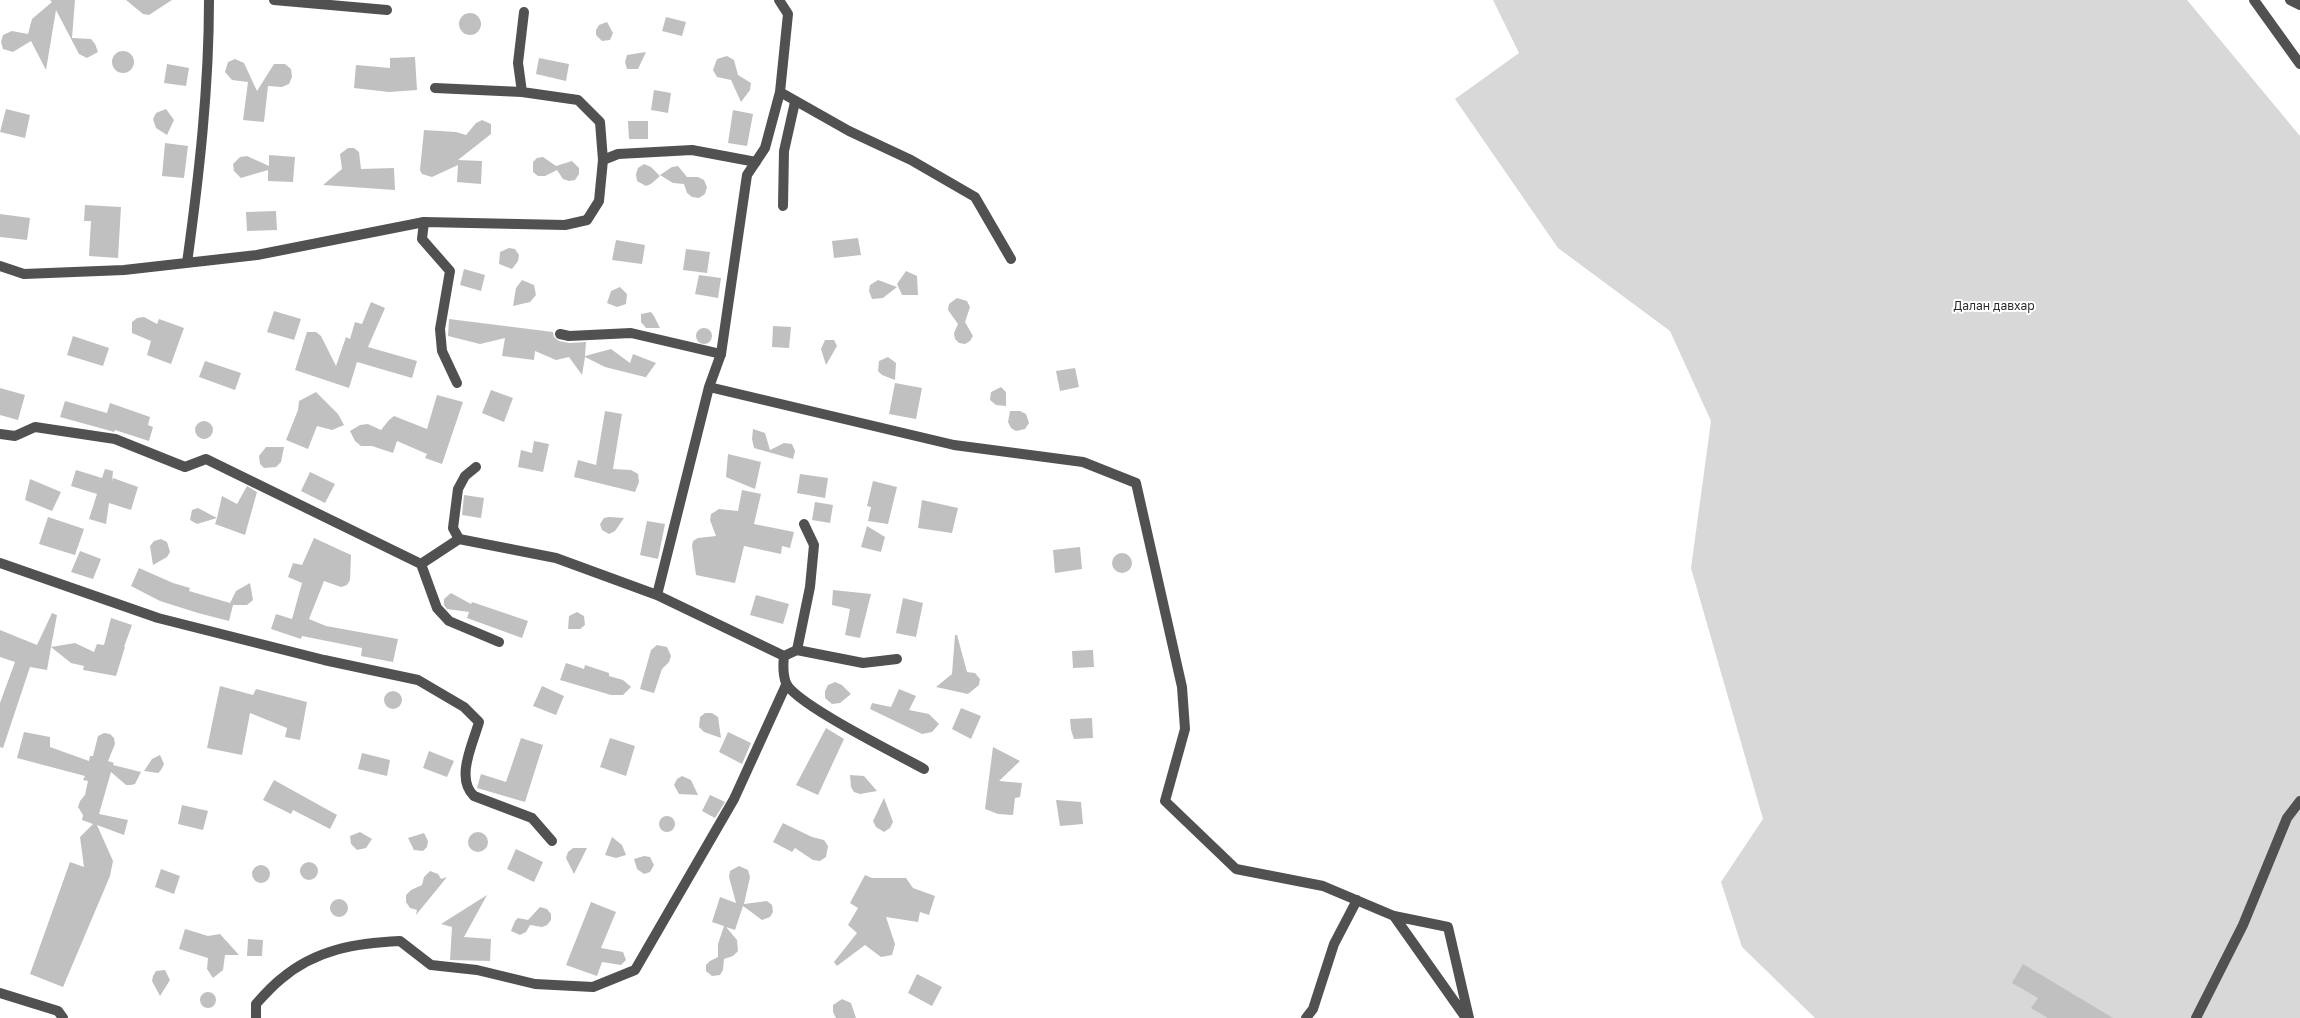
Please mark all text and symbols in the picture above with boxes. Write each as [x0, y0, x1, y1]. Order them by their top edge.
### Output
park label: Далан давхар [1953, 299, 2035, 313]

